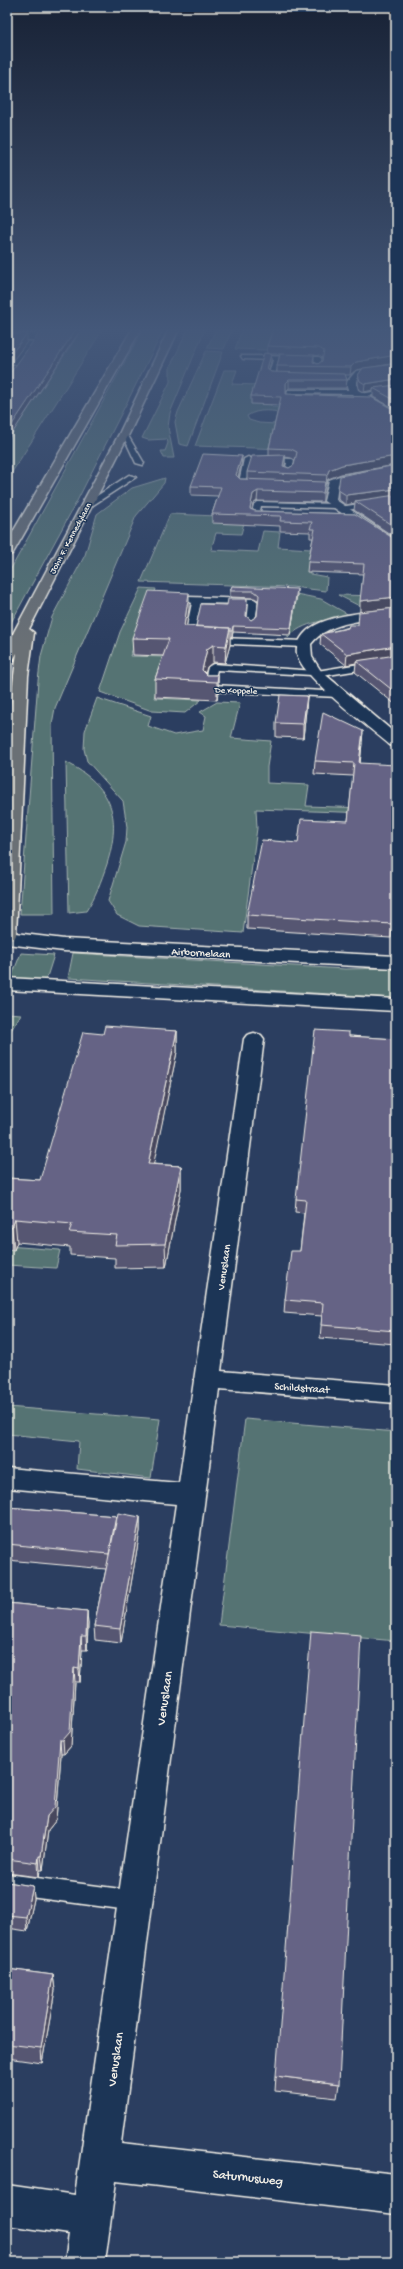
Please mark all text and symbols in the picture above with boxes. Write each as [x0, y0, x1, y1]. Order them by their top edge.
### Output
street label: John F. Kennedylaan [48, 501, 95, 576]
street label: De Koppele [214, 685, 258, 698]
street label: Airbornelaan [171, 946, 231, 962]
street label: Venuslaan [216, 1243, 234, 1292]
street label: Schildstraat [274, 1381, 331, 1397]
street label: Venuslaan [154, 1670, 177, 1727]
street label: Venuslaan [105, 2031, 128, 2088]
street label: Saturnusweg [212, 2167, 284, 2190]

